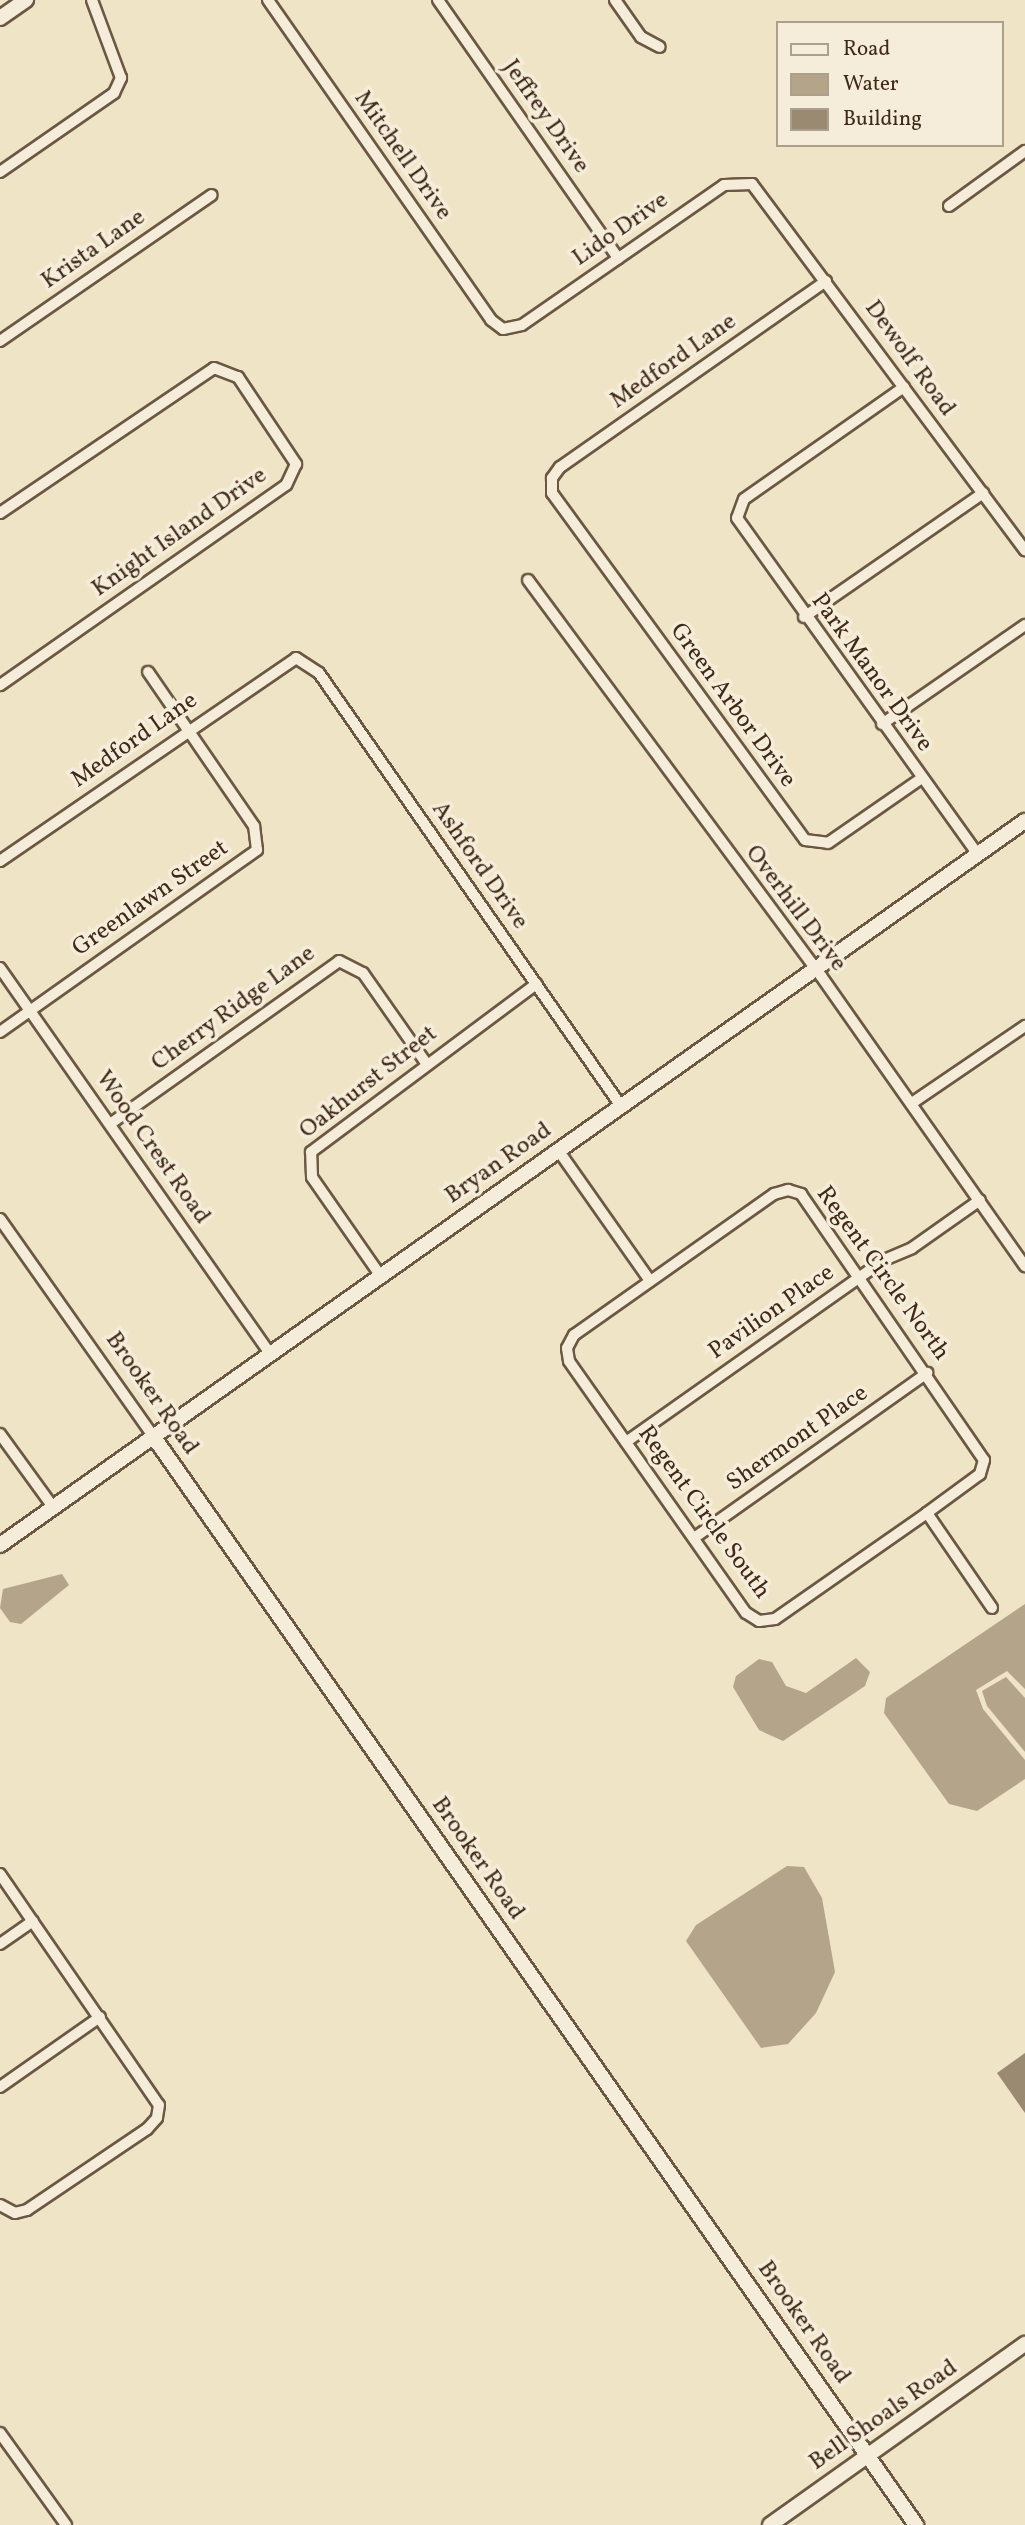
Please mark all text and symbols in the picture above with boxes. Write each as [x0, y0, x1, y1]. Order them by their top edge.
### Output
legend [776, 21, 1004, 147]
text: Road [843, 35, 890, 64]
street label: Jeffrey Drive [495, 54, 595, 180]
text: Water [843, 70, 899, 99]
street label: Mitchell Drive [347, 86, 457, 226]
text: Building [843, 105, 922, 134]
street label: Lido Drive [568, 187, 674, 273]
street label: Krista Lane [37, 204, 151, 296]
street label: Dewolf Road [858, 296, 960, 422]
street label: Medford Lane [605, 308, 743, 416]
street label: Knight Island Drive [87, 462, 273, 604]
street label: Park Manor Drive [804, 588, 938, 758]
street label: Green Arbor Drive [663, 618, 801, 794]
street label: Medford Lane [66, 687, 204, 795]
street label: Ashford Drive [424, 797, 534, 935]
street label: Greenlawn Street [68, 835, 234, 963]
street label: Overhill Drive [738, 840, 852, 978]
street label: Cherry Ridge Lane [146, 940, 322, 1078]
street label: Oakhurst Street [294, 1020, 444, 1146]
street label: Wood Crest Road [88, 1066, 216, 1230]
street label: Bryan Road [440, 1117, 558, 1211]
street label: Regent Circle North [809, 1181, 955, 1367]
street label: Pavilion Place [704, 1259, 840, 1367]
street label: Brooker Road [98, 1327, 204, 1461]
street label: Shermont Place [722, 1380, 874, 1498]
street label: Regent Circle South [630, 1421, 776, 1605]
street label: Brooker Road [424, 1792, 530, 1926]
street label: Brooker Road [750, 2256, 856, 2390]
street label: Bell Shoals Road [804, 2354, 964, 2478]

